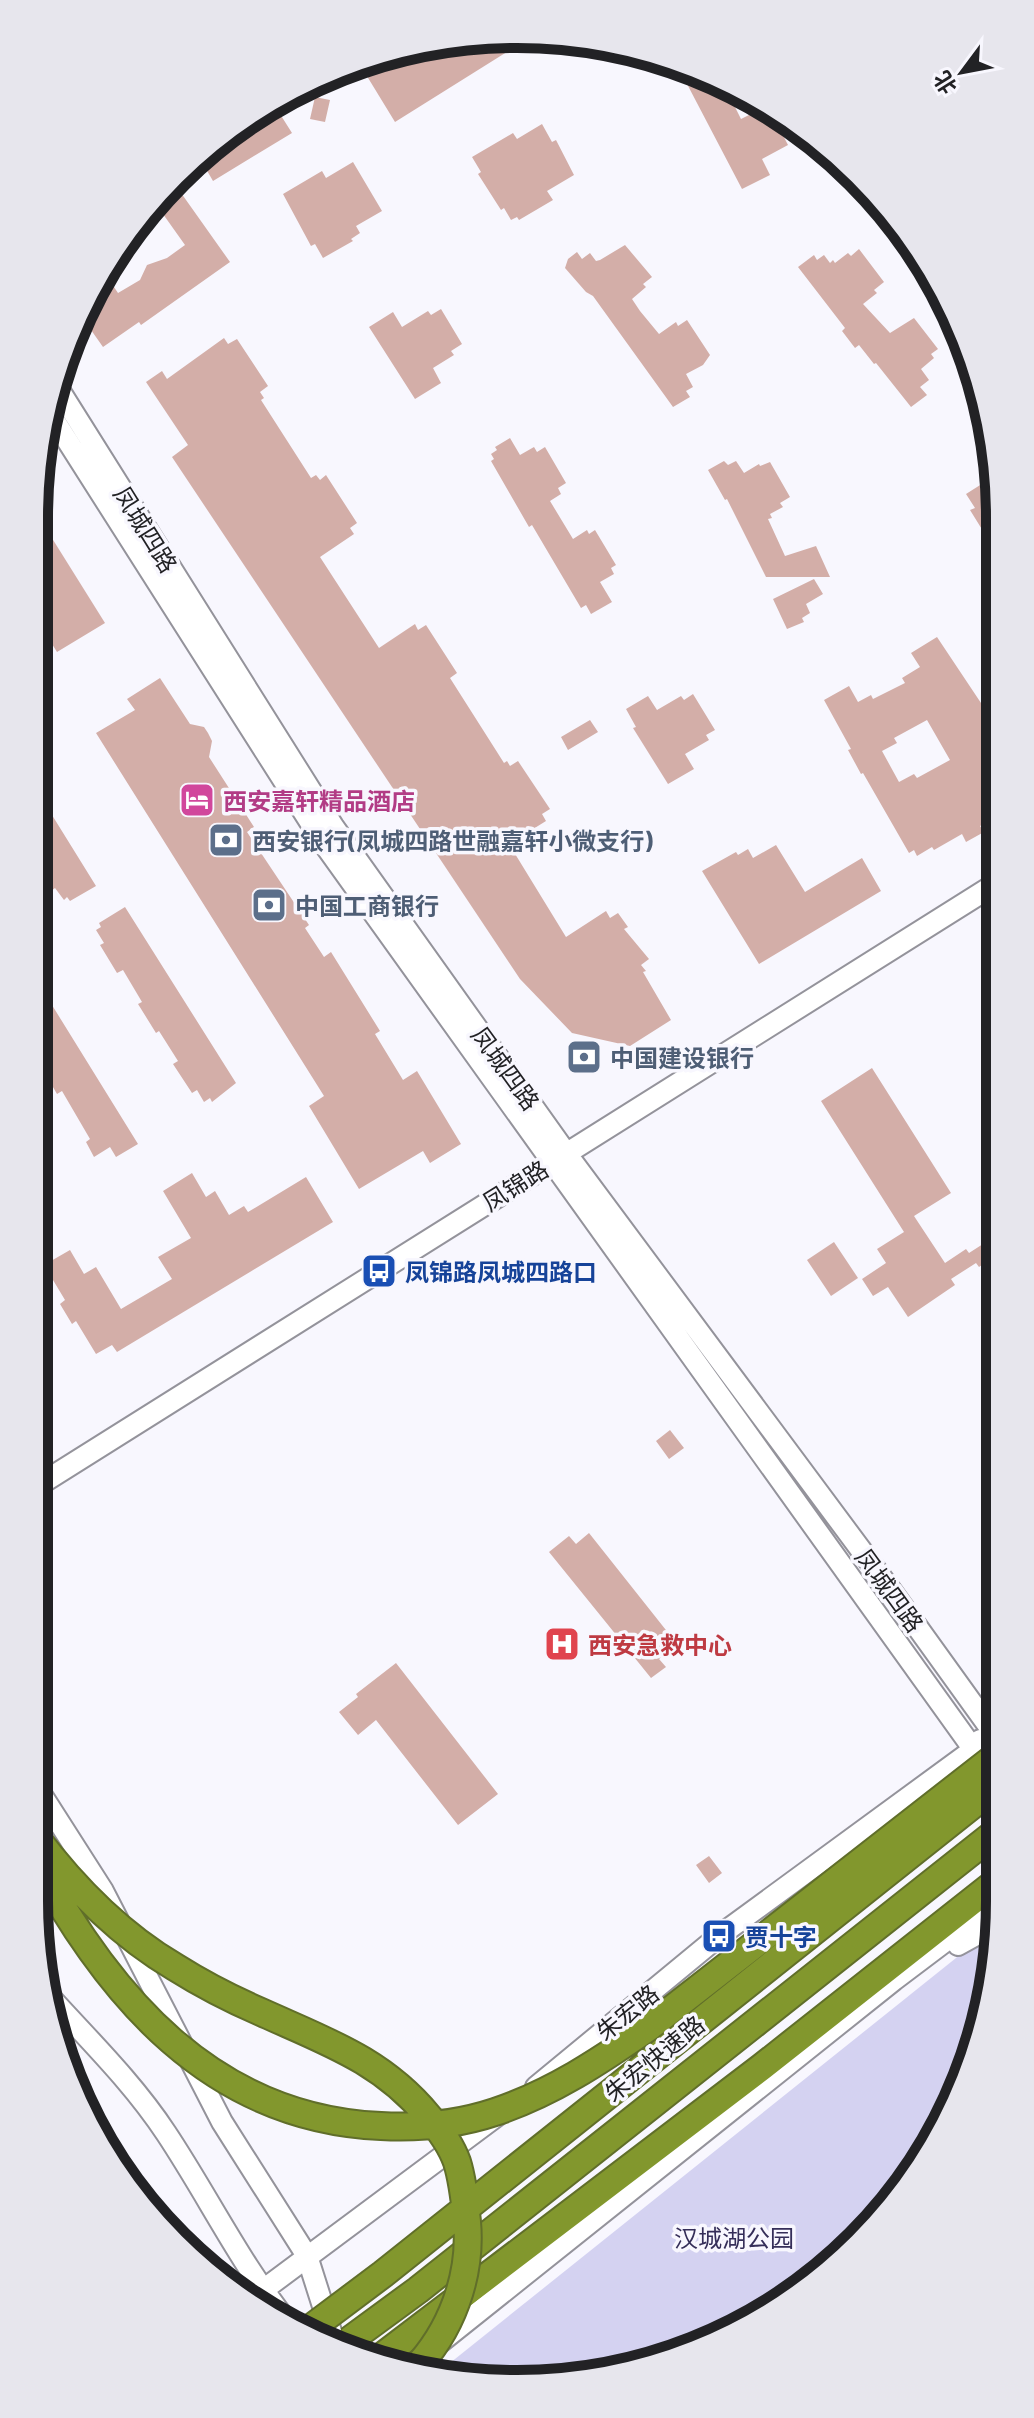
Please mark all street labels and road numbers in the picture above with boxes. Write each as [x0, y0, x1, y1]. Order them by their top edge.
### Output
street label: 凤城四路 [108, 481, 184, 577]
street label: 凤城四路 [466, 1021, 546, 1115]
street label: 凤锦路 [477, 1154, 553, 1216]
street label: 凤城四路 [850, 1543, 930, 1637]
street label: 朱宏路 [590, 1978, 664, 2046]
street label: 朱宏快速路 [598, 2009, 710, 2107]

